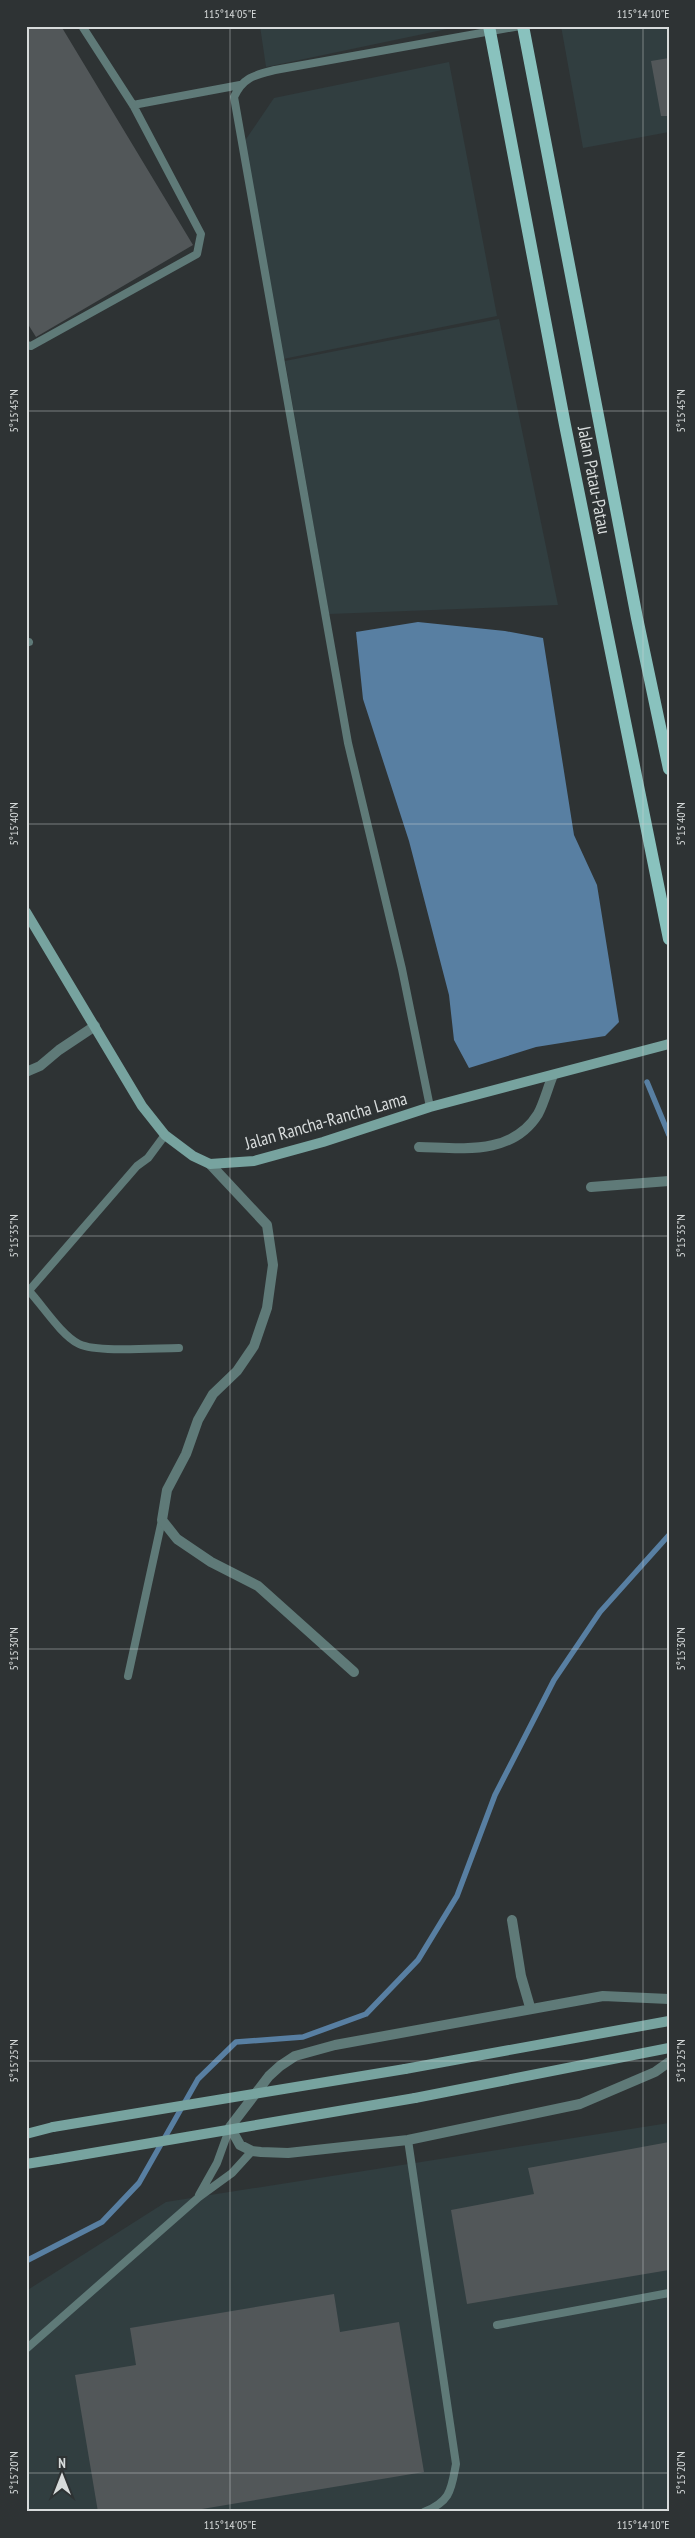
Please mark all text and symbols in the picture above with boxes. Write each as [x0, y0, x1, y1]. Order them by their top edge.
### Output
text: 115°14'05"E [204, 6, 256, 21]
text: 115°14'10"E [617, 6, 669, 21]
text: 5°15'45"N [6, 389, 21, 433]
text: 5°15'45"N [673, 389, 688, 433]
street label: Jalan Patau-Patau [573, 423, 616, 536]
text: 5°15'40"N [6, 802, 21, 846]
text: 5°15'40"N [673, 802, 688, 846]
street label: Jalan Rancha-Rancha Lama [241, 1086, 410, 1155]
text: 5°15'35"N [6, 1214, 21, 1258]
text: 5°15'35"N [673, 1214, 688, 1258]
text: 5°15'30"N [6, 1627, 21, 1671]
text: 5°15'30"N [673, 1627, 688, 1671]
text: 5°15'25"N [6, 2039, 21, 2083]
text: 5°15'25"N [673, 2039, 688, 2083]
north arrow [38, 2450, 88, 2500]
text: 5°15'20"N [6, 2451, 21, 2495]
text: 5°15'20"N [673, 2451, 688, 2495]
text: N [58, 2454, 66, 2472]
text: 115°14'05"E [204, 2517, 256, 2532]
text: 115°14'10"E [617, 2517, 669, 2532]

